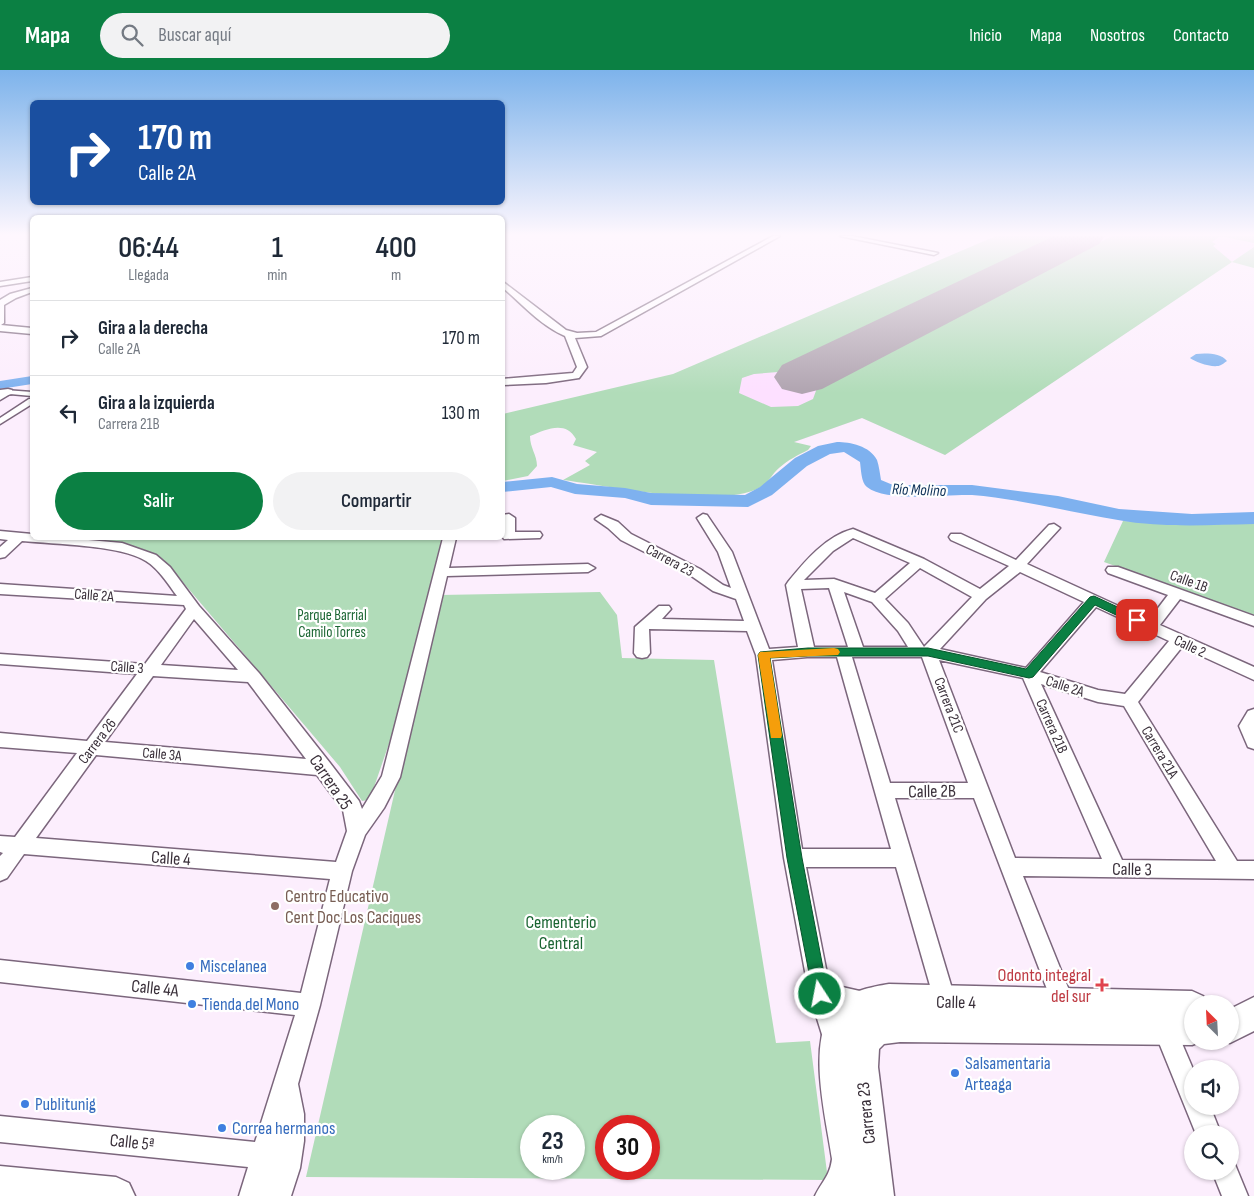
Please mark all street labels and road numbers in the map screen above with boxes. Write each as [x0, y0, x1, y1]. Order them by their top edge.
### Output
street label: Carrera 23 [642, 540, 697, 581]
street label: Calle 1B [1167, 566, 1211, 597]
street label: Calle 2A [74, 585, 115, 606]
street label: Calle 2 [1171, 631, 1209, 662]
street label: Calle 3 [110, 657, 144, 678]
street label: Calle 2A [1043, 671, 1087, 702]
street label: Carrera 21C [929, 675, 968, 736]
street label: Carrera 21B [1031, 696, 1072, 757]
street label: Carrera 26 [74, 715, 121, 768]
street label: Carrera 21A [1137, 723, 1183, 782]
street label: Calle 3A [141, 743, 183, 766]
street label: Carrera 25 [305, 751, 357, 814]
street label: Calle 2B [908, 781, 956, 802]
street label: Calle 4 [150, 847, 192, 870]
street label: Calle 3 [1112, 859, 1152, 880]
street label: Calle 4A [130, 976, 180, 1001]
street label: Calle 4 [936, 992, 976, 1013]
street label: Carrera 23 [853, 1081, 880, 1145]
street label: Calle 5ª [109, 1130, 155, 1155]

